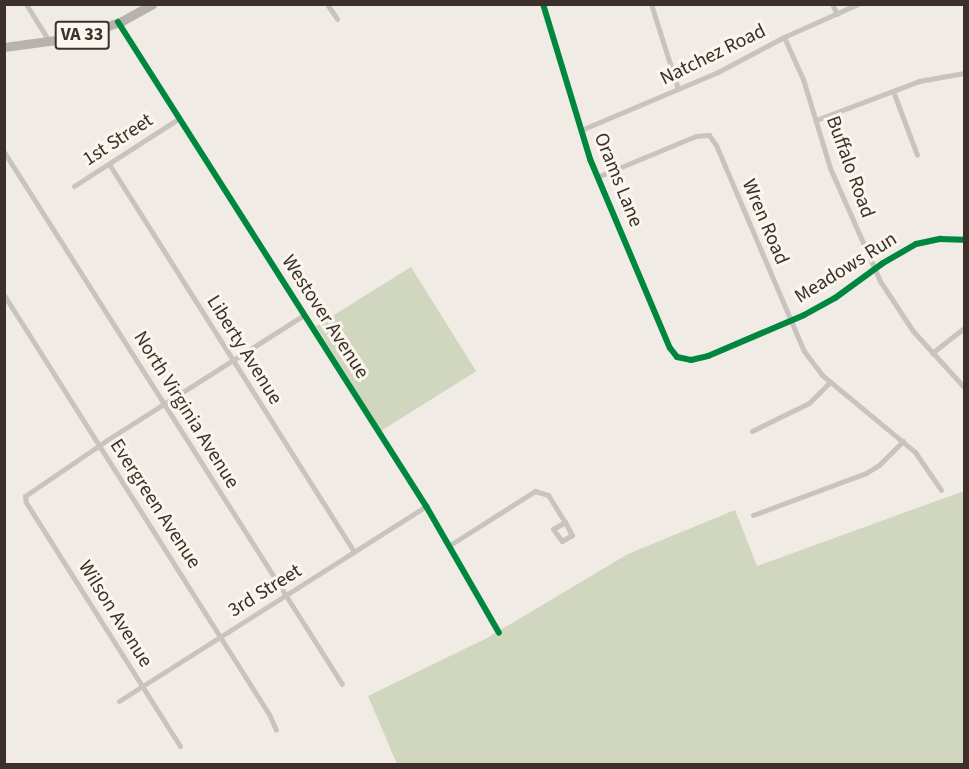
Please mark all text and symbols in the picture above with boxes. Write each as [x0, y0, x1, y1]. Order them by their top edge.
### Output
street label: Natchez Road [656, 19, 770, 91]
road number: VA 33 [54, 20, 110, 50]
street label: 1st Street [78, 108, 158, 172]
street label: Buffalo Road [820, 113, 880, 221]
street label: Orams Lane [588, 129, 648, 231]
street label: Wren Road [736, 176, 794, 268]
street label: Meadows Run [790, 227, 902, 309]
street label: Westover Avenue [276, 251, 374, 383]
street label: Liberty Avenue [201, 291, 287, 409]
street label: North Virginia Avenue [128, 327, 244, 493]
street label: Evergreen Avenue [104, 435, 206, 573]
street label: Wilson Avenue [73, 556, 157, 672]
street label: 3rd Street [224, 559, 306, 623]

